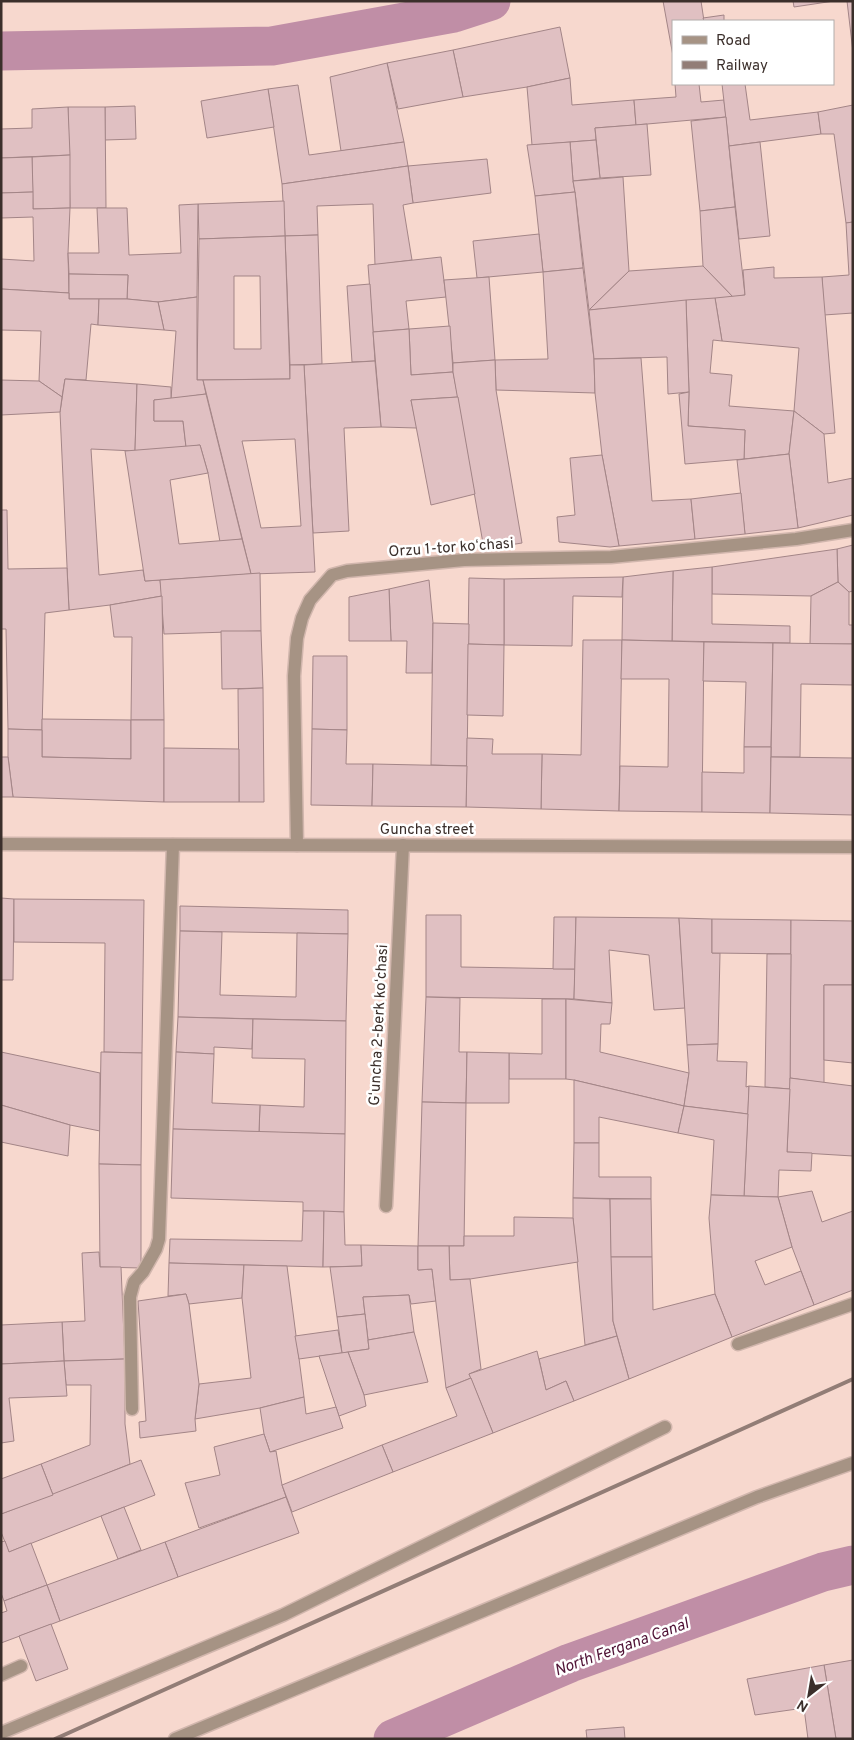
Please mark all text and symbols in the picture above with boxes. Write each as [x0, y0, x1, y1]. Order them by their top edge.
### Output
legend [672, 20, 834, 85]
text: Road [716, 32, 751, 51]
text: Railway [716, 57, 768, 76]
street label: Orzu 1-tor koʻchasi [388, 535, 514, 562]
street label: Guncha street [380, 821, 474, 840]
street label: Gʻuncha 2-berk koʻchasi [366, 944, 393, 1106]
water label: North Fergana Canal [552, 1614, 692, 1681]
north arrow [784, 1670, 834, 1720]
text: N [794, 1695, 812, 1715]

